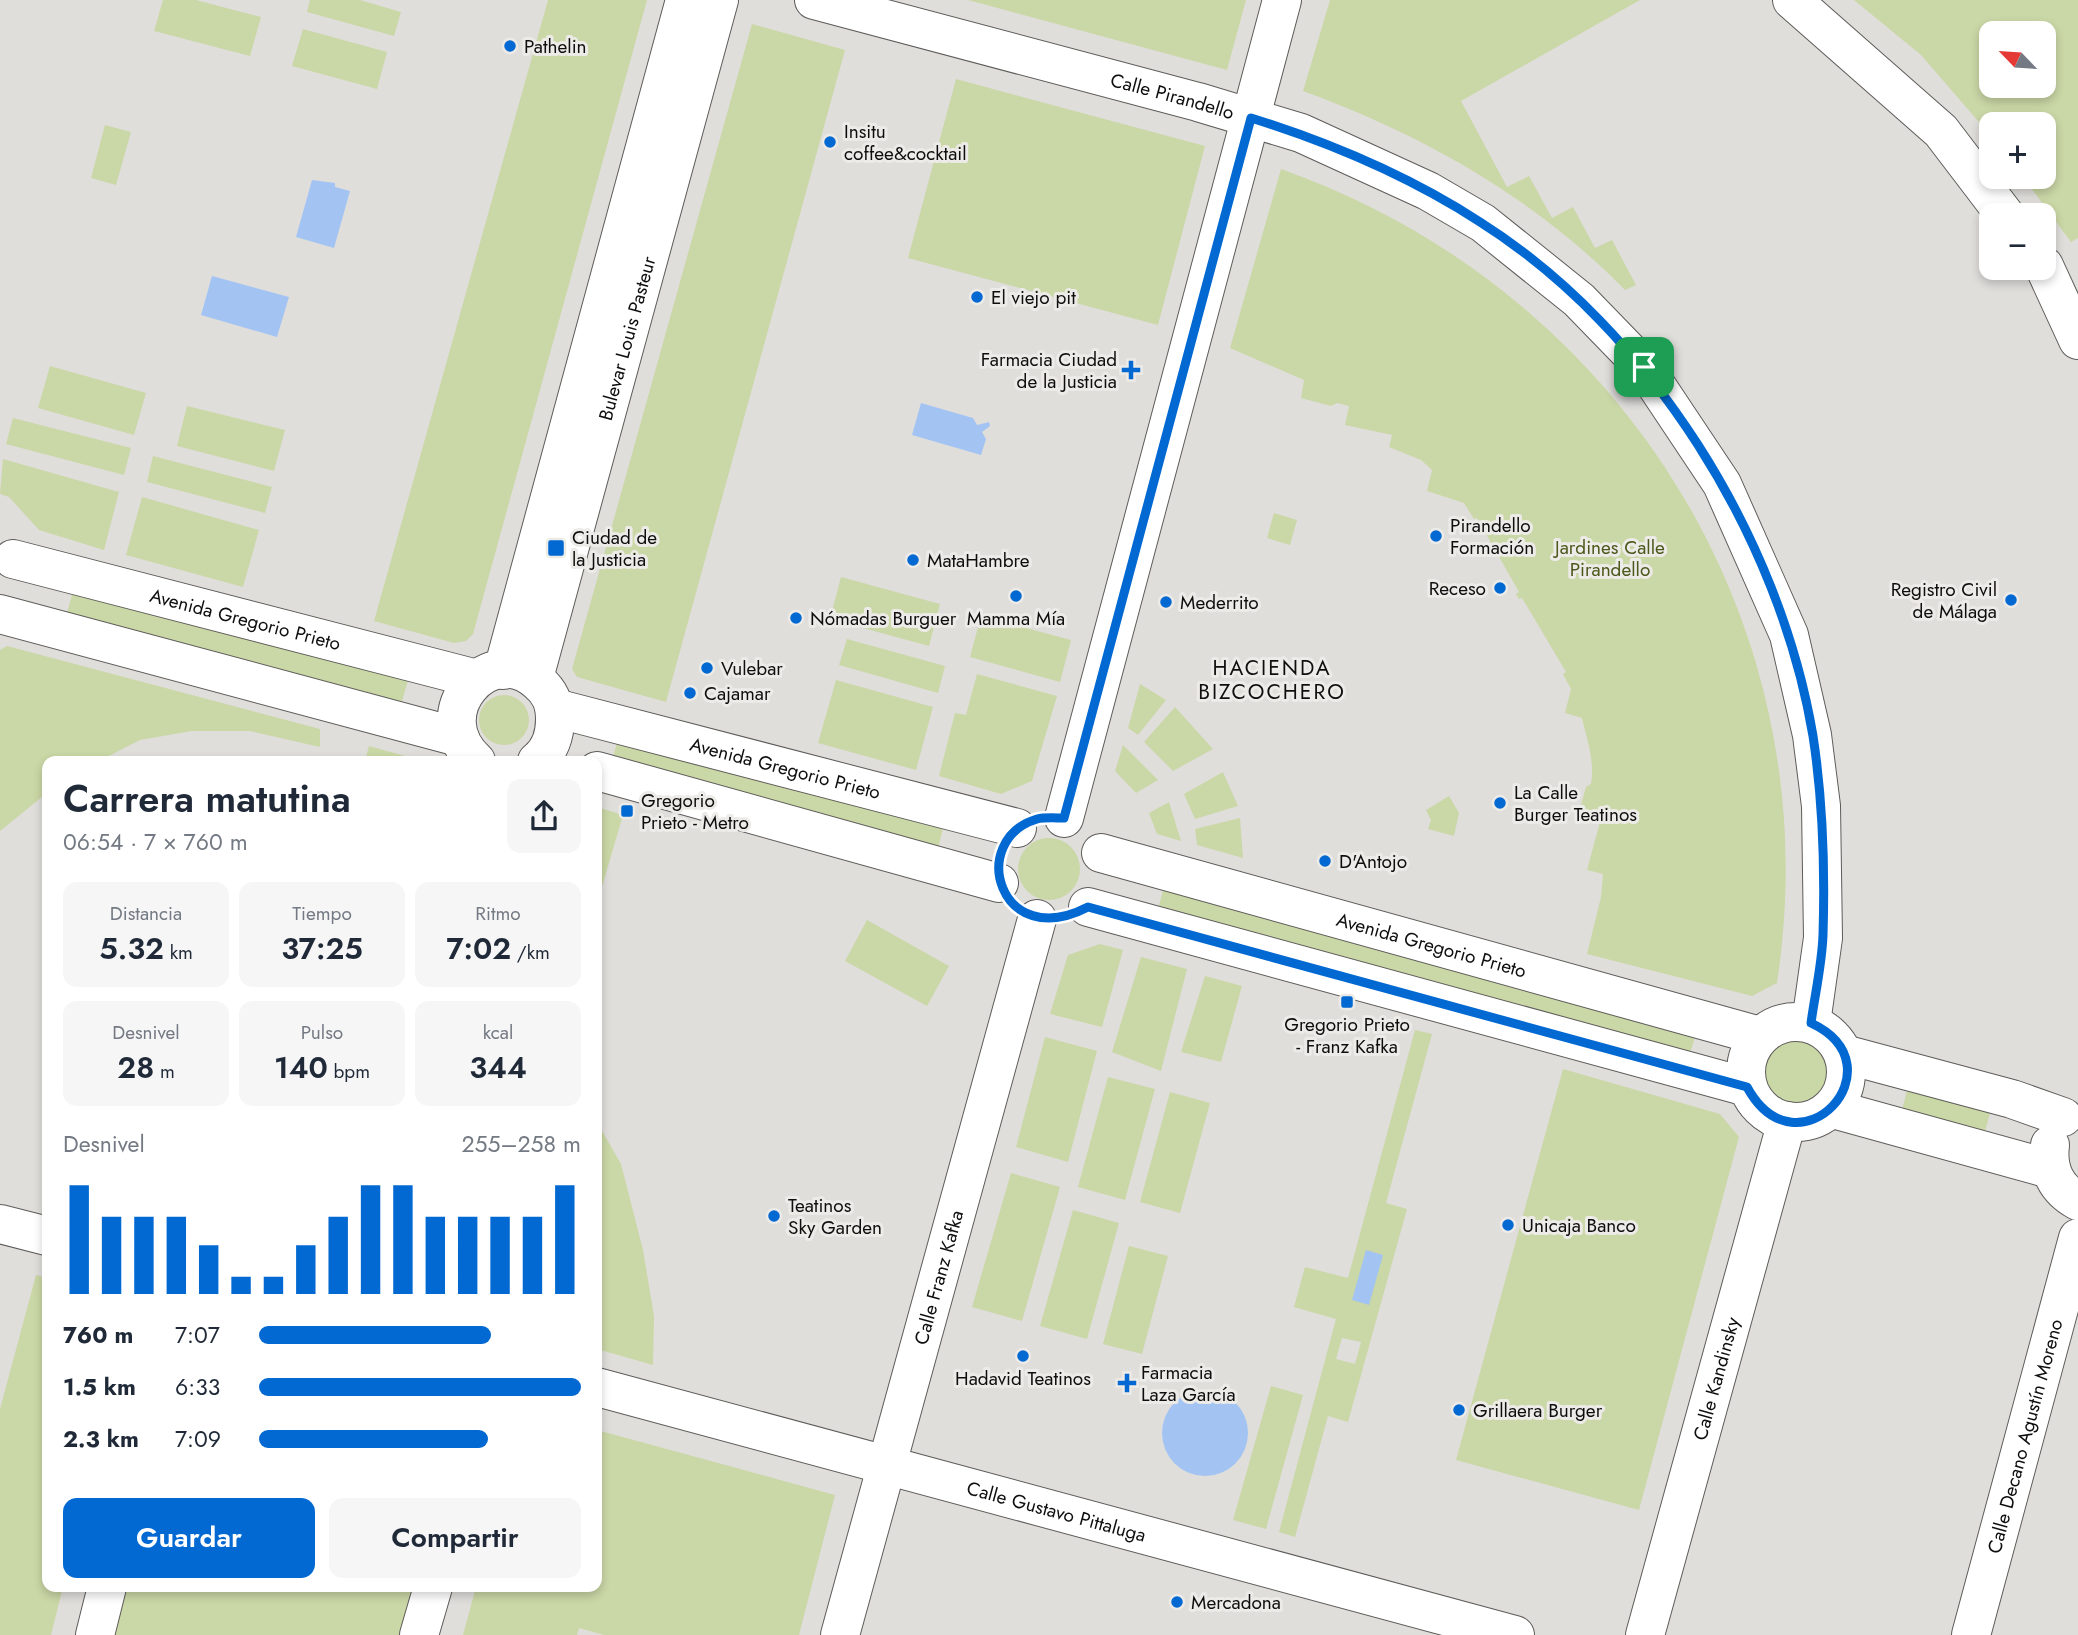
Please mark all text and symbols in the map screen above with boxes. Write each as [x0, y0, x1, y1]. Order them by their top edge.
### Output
north arrow [1979, 21, 2056, 98]
map controls [1979, 21, 2056, 280]
place label: Pathelin [524, 33, 587, 60]
marker: Pathelin [502, 38, 518, 54]
street label: Calle Pirandello [1108, 66, 1237, 126]
button: + [1979, 112, 2056, 189]
place label: Insitu coffee&cocktail [844, 118, 967, 167]
marker: Insitu coffee&cocktail [822, 134, 838, 150]
button: − [1979, 203, 2056, 280]
street label: Bulevar Louis Pasteur [592, 253, 663, 424]
place label: El viejo pit [991, 284, 1076, 311]
marker: El viejo pit [969, 289, 985, 305]
pin [1614, 337, 1674, 397]
place label: Farmacia Ciudad de la Justicia [981, 346, 1117, 395]
icon: arrive [1625, 348, 1663, 386]
marker: Farmacia Ciudad de la Justicia [1123, 362, 1139, 378]
place label: Pirandello Formación [1450, 512, 1534, 561]
place label: Ciudad de la Justicia [572, 524, 657, 573]
marker: Pirandello Formación [1428, 528, 1444, 544]
park label: Jardines Calle Pirandello [1552, 534, 1665, 583]
marker: Ciudad de la Justicia [546, 538, 566, 558]
place label: MataHambre [927, 547, 1030, 574]
marker: MataHambre [905, 552, 921, 568]
place label: Receso [1429, 575, 1486, 602]
place label: Registro Civil de Málaga [1891, 576, 1997, 625]
marker: Receso [1492, 580, 1508, 596]
street label: Avenida Gregorio Prieto [147, 582, 343, 657]
marker: Mamma Mía [1008, 588, 1024, 604]
place label: Mederrito [1180, 589, 1259, 616]
marker: Registro Civil de Málaga [2003, 592, 2019, 608]
marker: Mederrito [1158, 594, 1174, 610]
place label: Nómadas Burguer [810, 605, 957, 632]
place label: Mamma Mía [967, 605, 1065, 632]
marker: Nómadas Burguer [788, 610, 804, 626]
district label: HACIENDA BIZCOCHERO [1198, 653, 1346, 707]
place label: Vulebar [721, 655, 783, 682]
marker: Vulebar [699, 660, 715, 676]
place label: Cajamar [704, 680, 771, 707]
marker: Cajamar [682, 685, 698, 701]
street label: Avenida Gregorio Prieto [687, 731, 883, 806]
text: Carrera matutina [63, 771, 351, 826]
button: share [507, 779, 581, 853]
place label: La Calle Burger Teatinos [1514, 779, 1637, 828]
place label: Gregorio Prieto - Metro [641, 787, 749, 836]
marker: La Calle Burger Teatinos [1492, 795, 1508, 811]
marker: Gregorio Prieto - Metro [619, 803, 635, 819]
text: 06:54 · 7 × 760 m [63, 825, 248, 859]
place label: D'Antojo [1339, 848, 1407, 875]
marker: D'Antojo [1317, 853, 1333, 869]
text: Distancia [110, 900, 182, 927]
text: Tiempo [292, 900, 352, 927]
text: Ritmo [475, 900, 521, 927]
street label: Avenida Gregorio Prieto [1333, 906, 1529, 984]
text: 5.32 [99, 927, 164, 970]
text: 37:25 [281, 927, 363, 970]
text: 7:02 [446, 927, 511, 970]
text: km [164, 939, 193, 966]
text: /km [511, 939, 550, 966]
marker: Gregorio Prieto - Franz Kafka [1339, 994, 1355, 1010]
place label: Gregorio Prieto - Franz Kafka [1284, 1011, 1410, 1060]
text: Desnivel [112, 1019, 180, 1046]
text: Pulso [301, 1019, 343, 1046]
text: kcal [483, 1019, 513, 1046]
text: 28 [117, 1046, 154, 1089]
text: 140 [274, 1046, 328, 1089]
text: 344 [469, 1046, 527, 1089]
text: m [154, 1058, 175, 1085]
text: bpm [328, 1058, 370, 1085]
text: Desnivel [63, 1127, 145, 1161]
text: 255–258 m [461, 1127, 581, 1161]
place label: Teatinos Sky Garden [788, 1192, 882, 1241]
street label: Calle Franz Kafka [908, 1207, 970, 1348]
marker: Teatinos Sky Garden [766, 1208, 782, 1224]
place label: Unicaja Banco [1522, 1212, 1636, 1239]
marker: Unicaja Banco [1500, 1217, 1516, 1233]
street label: Calle Kandinsky [1686, 1313, 1746, 1443]
street label: Calle Decano Agustín Moreno [1981, 1316, 2070, 1556]
text: 760 m [63, 1318, 133, 1352]
text: 7:07 [175, 1318, 220, 1352]
marker: Hadavid Teatinos [1015, 1348, 1031, 1364]
place label: Farmacia Laza García [1141, 1359, 1236, 1408]
place label: Hadavid Teatinos [955, 1365, 1091, 1392]
text: 1.5 km [63, 1370, 136, 1404]
text: 6:33 [175, 1370, 220, 1404]
marker: Farmacia Laza García [1119, 1375, 1135, 1391]
place label: Grillaera Burger [1473, 1397, 1603, 1424]
marker: Grillaera Burger [1451, 1402, 1467, 1418]
text: 2.3 km [63, 1422, 139, 1456]
text: 7:09 [175, 1422, 221, 1456]
street label: Calle Gustavo Pittaluga [964, 1475, 1149, 1549]
button: Guardar [63, 1498, 315, 1578]
button: Compartir [329, 1498, 581, 1578]
place label: Mercadona [1191, 1589, 1281, 1616]
marker: Mercadona [1169, 1594, 1185, 1610]

